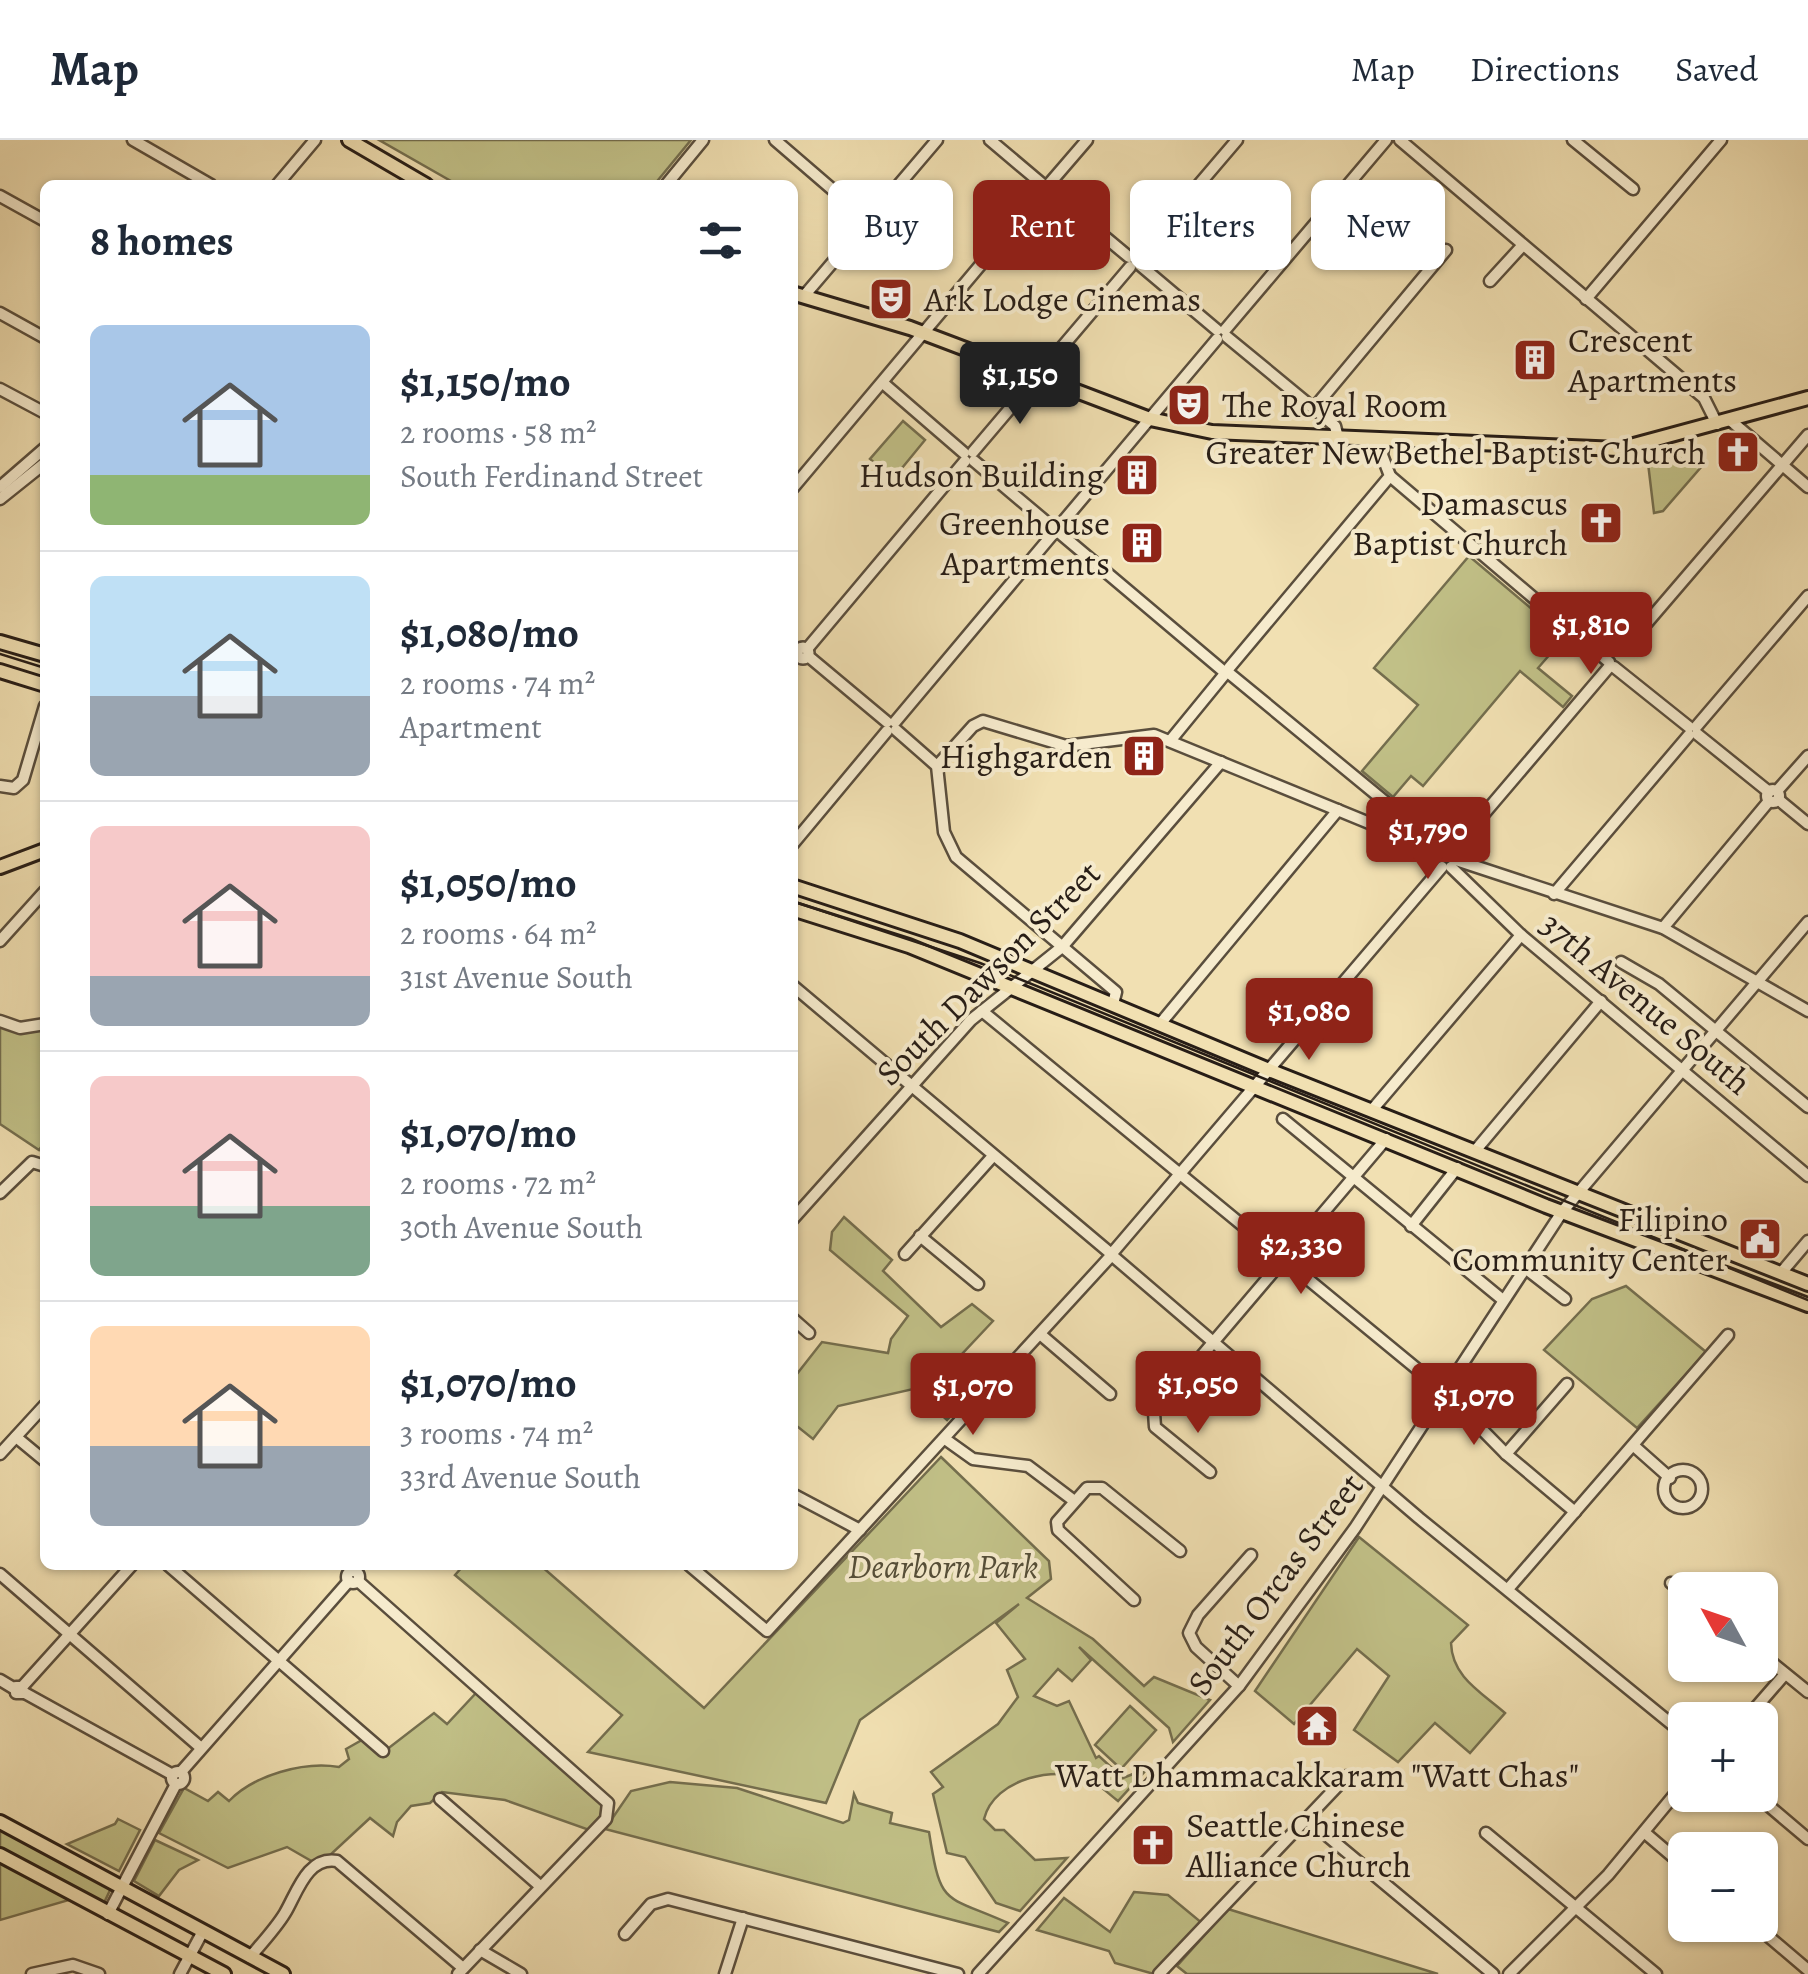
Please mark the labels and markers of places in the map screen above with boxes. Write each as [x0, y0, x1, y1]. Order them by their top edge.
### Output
place label: Ark Lodge Cinemas [923, 275, 1201, 323]
theatre icon: Ark Lodge Cinemas [868, 276, 914, 322]
place label: Crescent Apartments [1567, 316, 1737, 404]
building icon: Crescent Apartments [1512, 337, 1558, 383]
pin: $1,150 [939, 342, 1101, 427]
place label: The Royal Room [1222, 381, 1448, 429]
theatre icon: The Royal Room [1166, 382, 1212, 428]
place label: Greater New Bethel Baptist Church [1206, 428, 1706, 476]
church icon: Greater New Bethel Baptist Church [1715, 429, 1761, 475]
place label: Hudson Building [859, 451, 1104, 499]
building icon: Hudson Building [1114, 452, 1160, 498]
place label: Damascus Baptist Church [1352, 479, 1568, 567]
place label: Greenhouse Apartments [939, 499, 1110, 587]
church icon: Damascus Baptist Church [1578, 500, 1624, 546]
building icon: Greenhouse Apartments [1119, 520, 1165, 566]
pin: $1,810 [1510, 592, 1672, 677]
place label: Highgarden [940, 732, 1112, 780]
building icon: Highgarden [1121, 733, 1167, 779]
pin: $1,790 [1347, 797, 1509, 882]
pin: $1,080 [1228, 978, 1390, 1063]
place label: Filipino Community Center [1452, 1195, 1728, 1283]
pin: $2,330 [1220, 1212, 1382, 1297]
public building icon: Filipino Community Center [1737, 1216, 1783, 1262]
pin: $1,050 [1117, 1351, 1279, 1436]
pin: $1,070 [892, 1353, 1054, 1438]
pin: $1,070 [1393, 1363, 1555, 1448]
temple icon: Watt Dhammacakkaram "Watt Chas" [1294, 1703, 1340, 1749]
place label: Watt Dhammacakkaram "Watt Chas" [1054, 1751, 1579, 1799]
place label: Seattle Chinese Alliance Church [1185, 1801, 1411, 1889]
church icon: Seattle Chinese Alliance Church [1130, 1822, 1176, 1868]

